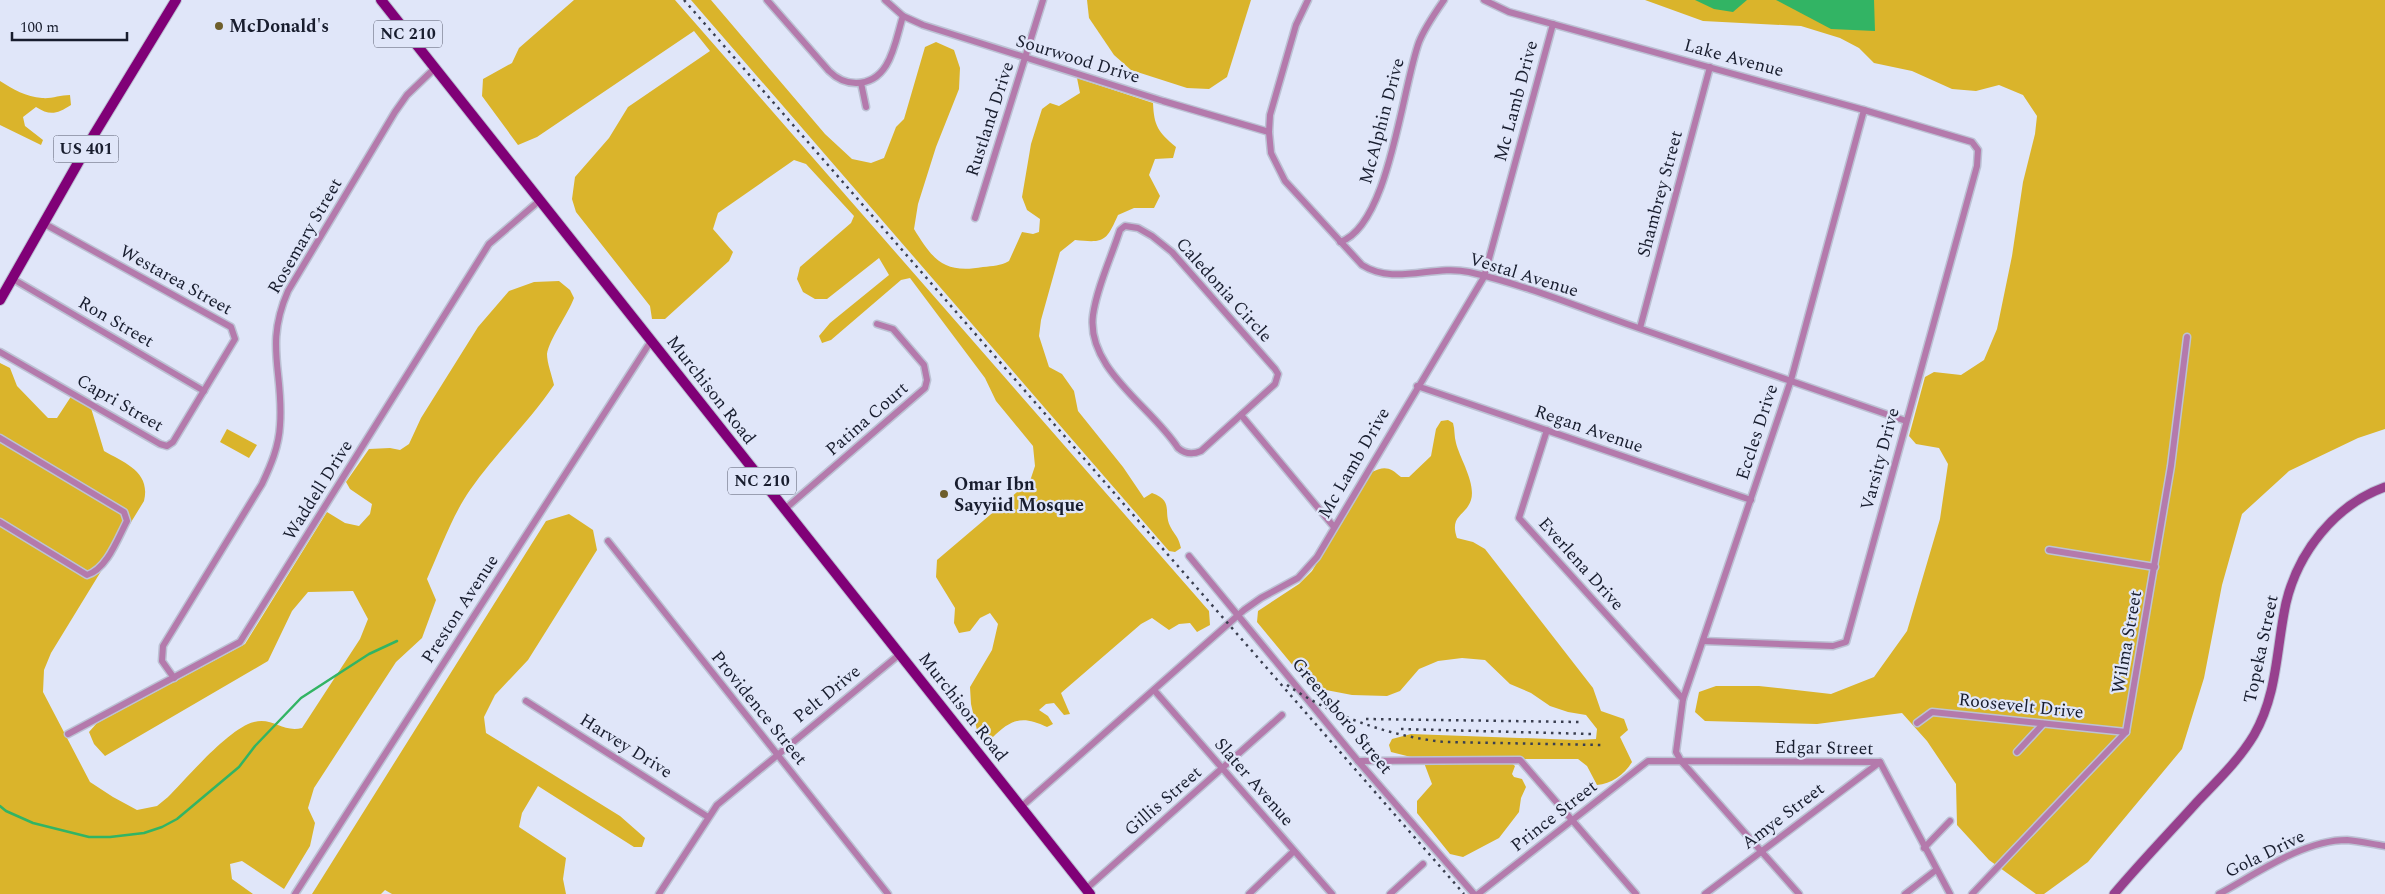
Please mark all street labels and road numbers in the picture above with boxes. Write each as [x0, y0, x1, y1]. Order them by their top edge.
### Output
road number: NC 210 [374, 20, 442, 48]
street label: Sourwood Drive [1013, 27, 1143, 91]
street label: Lake Avenue [1681, 32, 1787, 84]
street label: Mc Lamb Drive [1487, 37, 1545, 165]
street label: McAlphin Drive [1352, 55, 1412, 187]
street label: Rustland Drive [959, 58, 1021, 180]
street label: Shambrey Street [1630, 128, 1690, 260]
road number: US 401 [54, 136, 118, 162]
street label: Rosemary Street [261, 173, 349, 299]
street label: Caledonia Circle [1169, 231, 1279, 349]
street label: Westarea Street [115, 238, 237, 322]
street label: Vestal Avenue [1466, 246, 1582, 304]
street label: Ron Street [73, 289, 159, 355]
street label: Murchison Road [660, 330, 762, 450]
street label: Capri Street [71, 367, 169, 439]
street label: Patina Court [820, 375, 914, 463]
street label: Eccles Drive [1729, 381, 1785, 483]
street label: Regan Avenue [1531, 398, 1647, 460]
street label: Mc Lamb Drive [1311, 402, 1397, 524]
street label: Varsity Drive [1853, 405, 1907, 513]
street label: Waddell Drive [276, 434, 360, 546]
road number: NC 210 [728, 468, 796, 494]
street label: Everlena Drive [1531, 511, 1631, 617]
street label: Preston Avenue [415, 549, 505, 669]
street label: Wilma Street [2105, 588, 2149, 696]
street label: Topeka Street [2236, 592, 2286, 706]
street label: Providence Street [704, 645, 814, 771]
street label: Murchison Road [912, 647, 1014, 767]
street label: Greensboro Street [1285, 652, 1399, 780]
street label: Pelt Drive [787, 658, 867, 730]
street label: Roosevelt Drive [1957, 686, 2085, 726]
street label: Harvey Drive [574, 707, 678, 785]
street label: Slater Avenue [1208, 732, 1300, 832]
street label: Edgar Street [1774, 734, 1874, 762]
street label: Gillis Street [1118, 760, 1208, 842]
street label: Prince Street [1505, 773, 1603, 859]
street label: Amye Street [1736, 776, 1830, 856]
street label: Gola Drive [2220, 823, 2310, 885]

